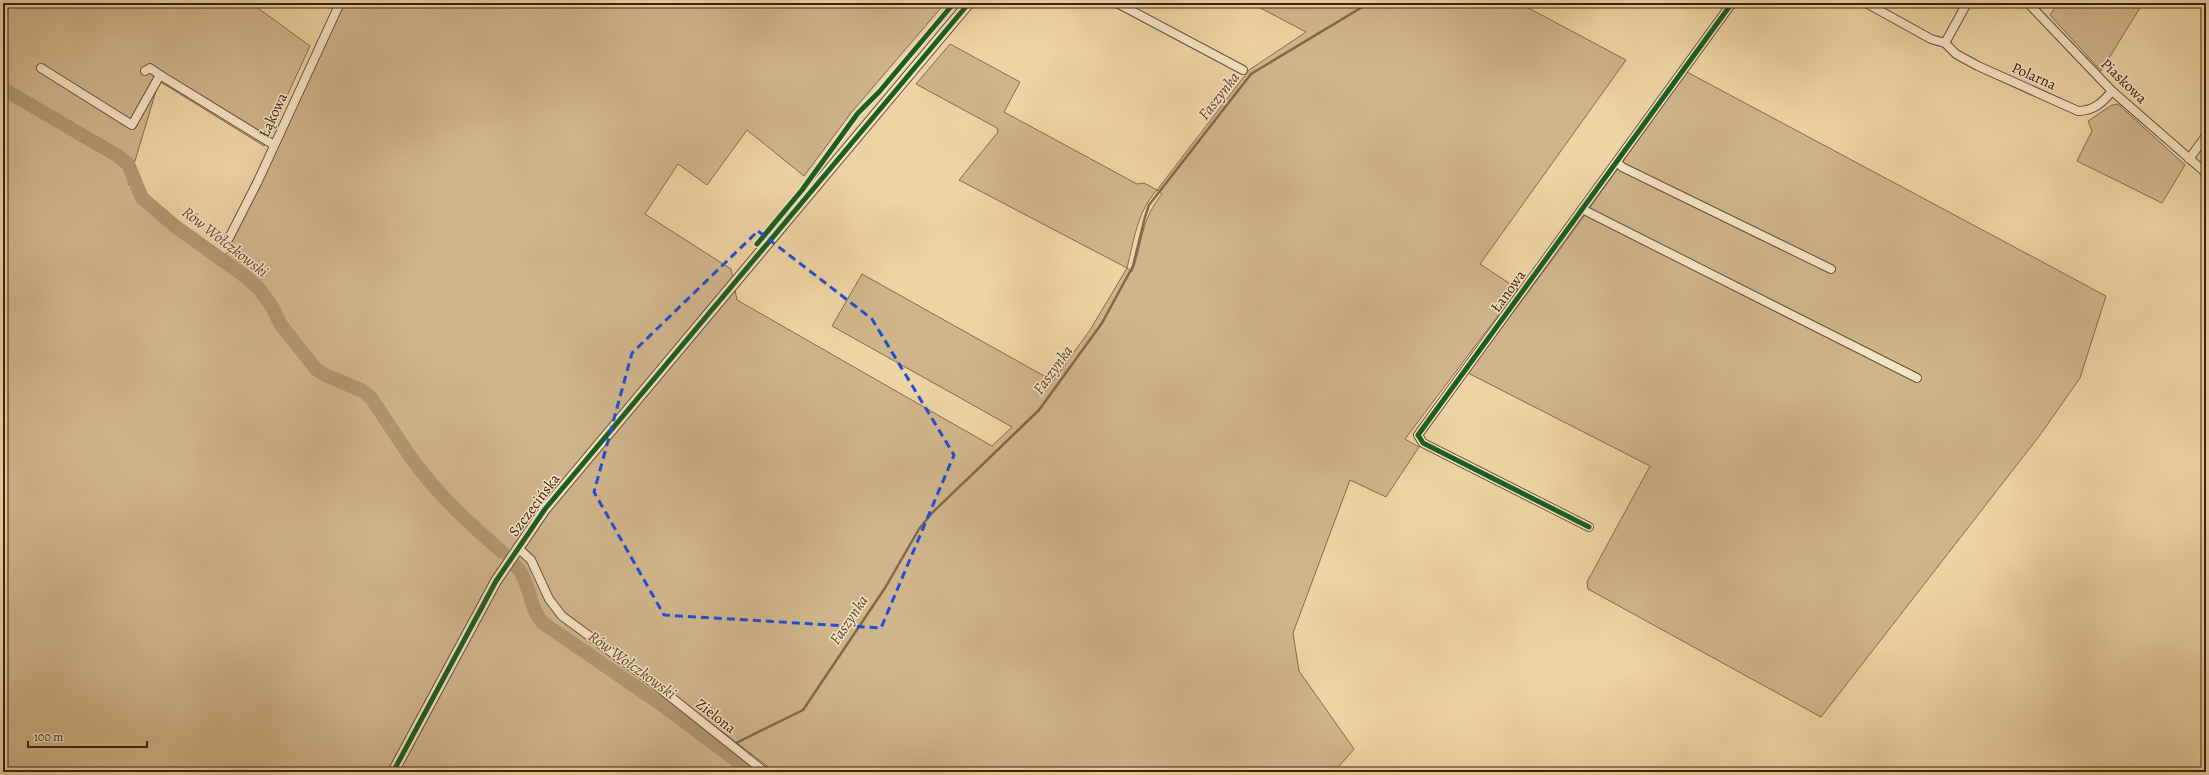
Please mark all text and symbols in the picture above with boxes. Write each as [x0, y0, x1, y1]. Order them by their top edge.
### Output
street label: Piaskowa [2097, 54, 2151, 108]
street label: Polarna [2009, 57, 2059, 95]
water label: Faszynka [1193, 67, 1245, 125]
street label: Łąkowa [254, 89, 292, 141]
water label: Rów Wołczkowski [177, 201, 273, 283]
street label: Łanowa [1486, 266, 1530, 316]
water label: Faszynka [1028, 341, 1079, 399]
street label: Szczecińska [504, 469, 564, 541]
water label: Faszynka [824, 590, 874, 649]
water label: Rów Wołczkowski [583, 626, 681, 704]
street label: Zielona [692, 694, 740, 738]
scale bar [28, 723, 147, 749]
text: 100 m [34, 729, 63, 745]

